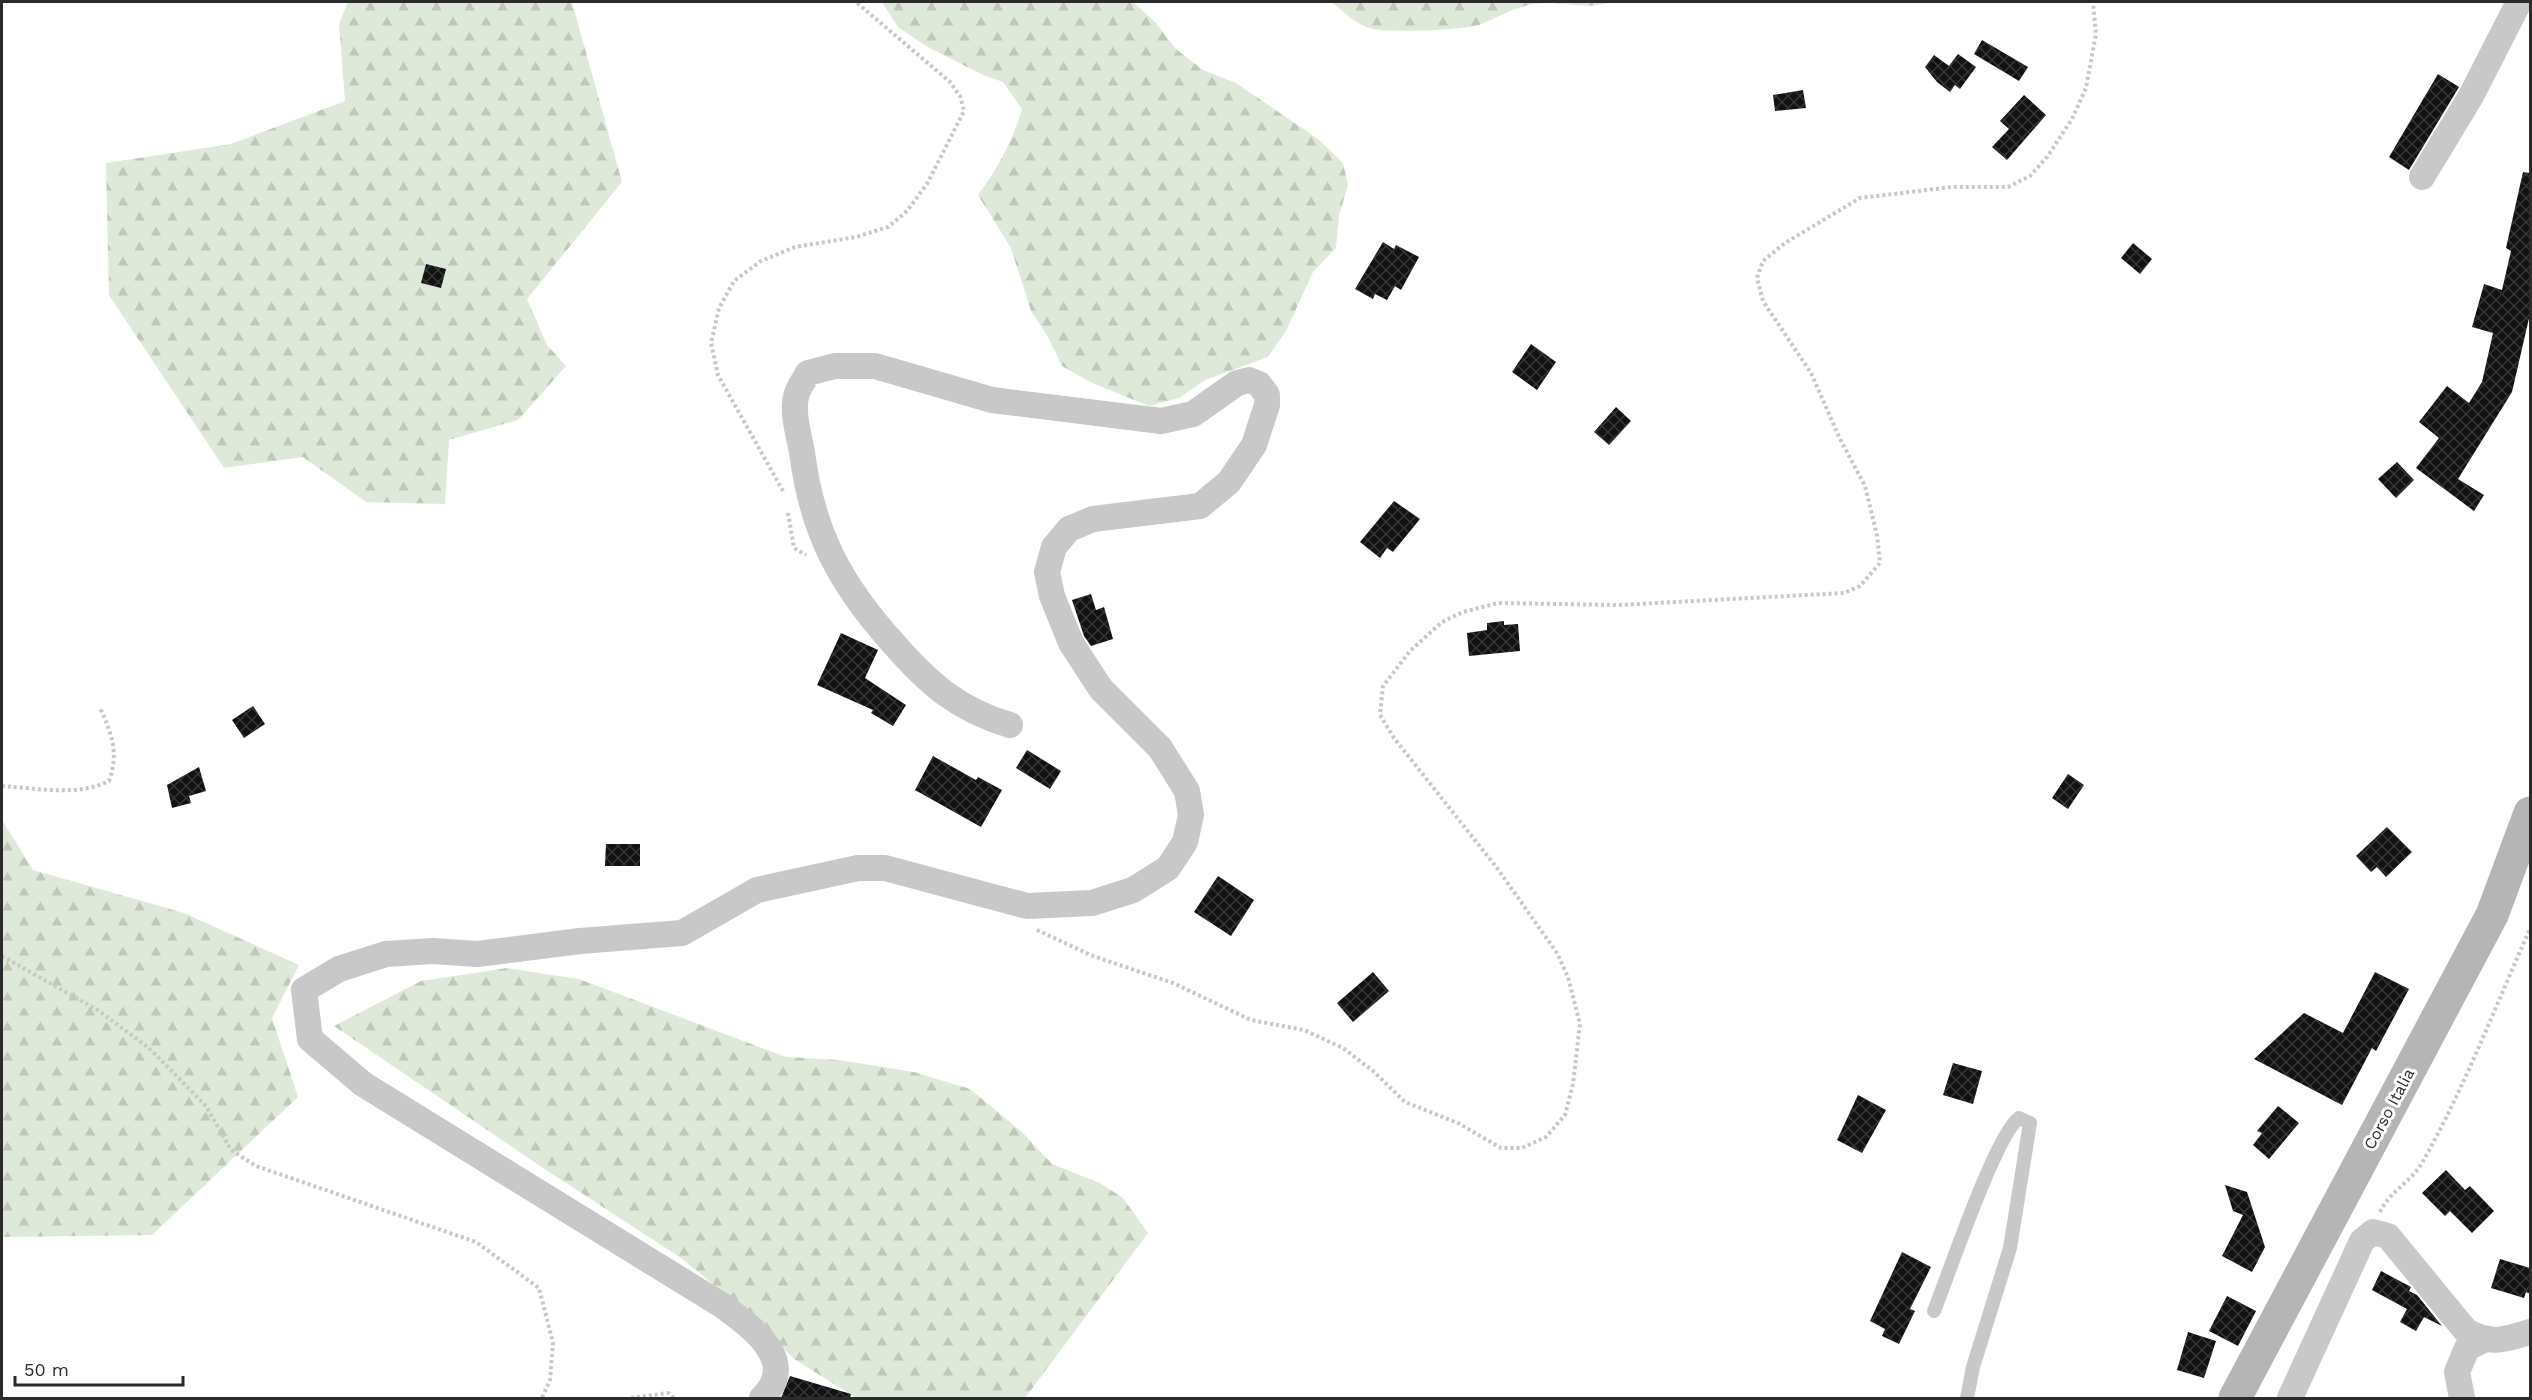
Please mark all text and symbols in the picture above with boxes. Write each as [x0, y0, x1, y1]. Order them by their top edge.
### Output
street label: Corso Italia [2360, 1065, 2418, 1153]
scale bar [15, 1349, 183, 1387]
text: 50 m [24, 1359, 69, 1380]

